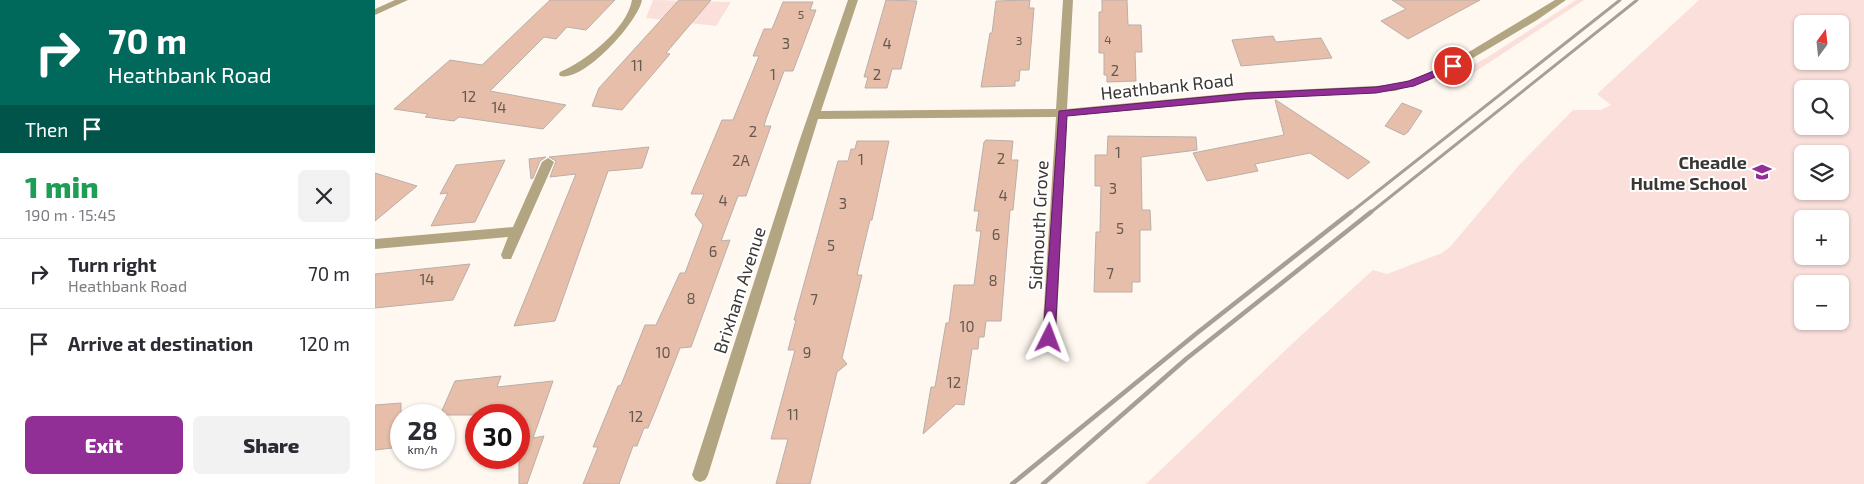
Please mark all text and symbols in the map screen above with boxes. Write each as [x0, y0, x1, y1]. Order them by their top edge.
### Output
house number: 5 [798, 7, 804, 21]
north arrow [1794, 15, 1849, 70]
map controls [1794, 15, 1849, 330]
text: 70 m [108, 19, 187, 61]
icon: right [25, 20, 90, 85]
house number: 4 [1104, 32, 1112, 46]
house number: 3 [1016, 33, 1022, 47]
house number: 3 [782, 34, 790, 52]
house number: 4 [882, 34, 892, 52]
pin [1432, 45, 1474, 87]
icon: arrive [1439, 52, 1467, 80]
house number: 11 [631, 56, 643, 74]
text: Heathbank Road [108, 61, 272, 87]
house number: 2 [1111, 61, 1119, 79]
house number: 1 [770, 65, 776, 83]
house number: 2 [873, 65, 881, 83]
street label: Heathbank Road [1099, 68, 1235, 104]
button: search [1794, 80, 1849, 135]
house number: 12 [462, 87, 476, 105]
house number: 14 [491, 98, 507, 116]
icon: arrive [78, 115, 106, 143]
text: Then [25, 118, 68, 141]
house number: 2 [749, 122, 757, 140]
house number: 1 [1115, 143, 1121, 161]
button: layers [1794, 145, 1849, 200]
house number: 2 [997, 149, 1005, 167]
house number: 1 [858, 150, 864, 168]
house number: 2A [732, 151, 751, 169]
place label: Cheadle Hulme School [1630, 151, 1747, 194]
street label: Sidmouth Grove [1024, 160, 1052, 290]
school or university icon: Cheadle Hulme School [1751, 161, 1773, 183]
text: 1 min [25, 168, 99, 204]
button: close [298, 170, 350, 222]
house number: 3 [1109, 179, 1117, 197]
house number: 4 [998, 186, 1008, 204]
house number: 4 [718, 191, 728, 209]
house number: 3 [839, 194, 847, 212]
text: 190 m · 15:45 [25, 205, 116, 224]
button: + [1794, 210, 1849, 265]
house number: 5 [1116, 219, 1124, 237]
street label: Brixham Avenue [708, 224, 770, 356]
house number: 6 [992, 225, 1000, 243]
house number: 5 [827, 236, 835, 254]
house number: 6 [709, 242, 717, 260]
text: Turn right [68, 253, 156, 276]
icon: right [25, 260, 53, 288]
text: 70 m [308, 262, 350, 285]
house number: 7 [1106, 264, 1114, 282]
house number: 14 [419, 270, 435, 288]
house number: 8 [988, 271, 998, 289]
button: − [1794, 275, 1849, 330]
text: Heathbank Road [68, 276, 187, 295]
house number: 8 [686, 289, 696, 307]
house number: 7 [810, 290, 818, 308]
position arrow [1022, 311, 1074, 363]
house number: 10 [959, 317, 975, 335]
icon: arrive [25, 330, 53, 358]
text: Arrive at destination [68, 332, 253, 355]
text: 120 m [299, 332, 350, 355]
house number: 10 [655, 343, 671, 361]
house number: 9 [803, 343, 811, 361]
house number: 12 [947, 373, 961, 391]
speed limit sign: 30 [465, 404, 530, 469]
house number: 11 [787, 405, 799, 423]
house number: 12 [629, 407, 643, 425]
text: 28 [407, 415, 438, 445]
button: Exit [25, 416, 183, 474]
button: Share [193, 416, 350, 474]
text: km/h [408, 442, 437, 456]

